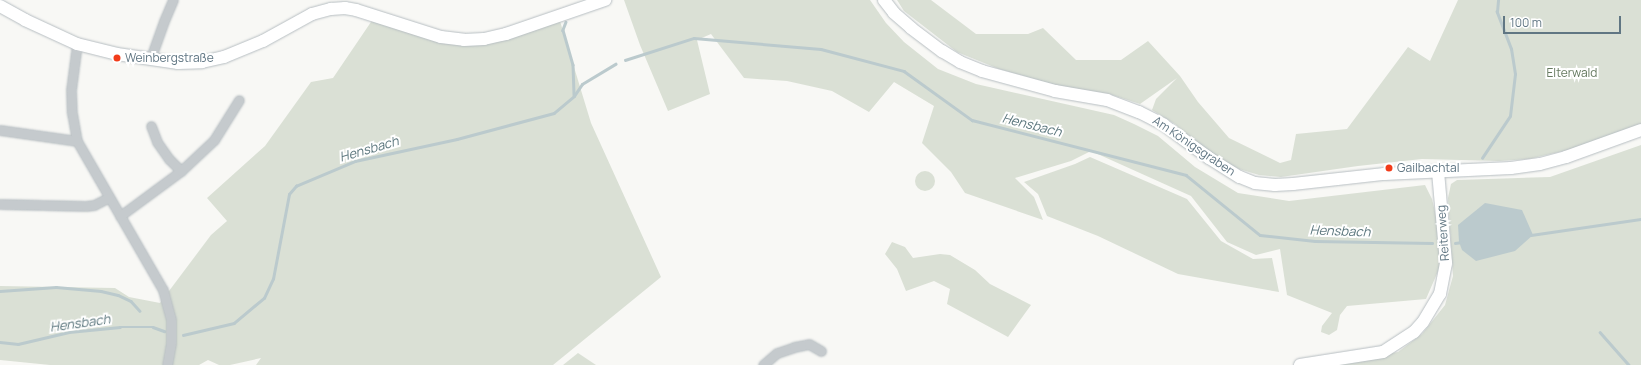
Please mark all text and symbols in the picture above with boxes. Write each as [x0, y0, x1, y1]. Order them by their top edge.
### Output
scale bar [1505, 8, 1623, 34]
text: 100 m [1510, 14, 1542, 31]
place label: Weinbergstraße [125, 51, 214, 65]
marker: Weinbergstraße [112, 53, 122, 63]
park label: Elterwald [1547, 66, 1597, 80]
water label: Hensbach [1001, 110, 1063, 140]
street label: Am Königsgraben [1150, 113, 1238, 179]
water label: Hensbach [338, 133, 400, 165]
place label: Gailbachtal [1397, 161, 1460, 175]
marker: Gailbachtal [1384, 163, 1394, 173]
street label: Reiterweg [1434, 204, 1452, 262]
water label: Hensbach [1309, 222, 1371, 240]
water label: Hensbach [49, 311, 111, 335]

